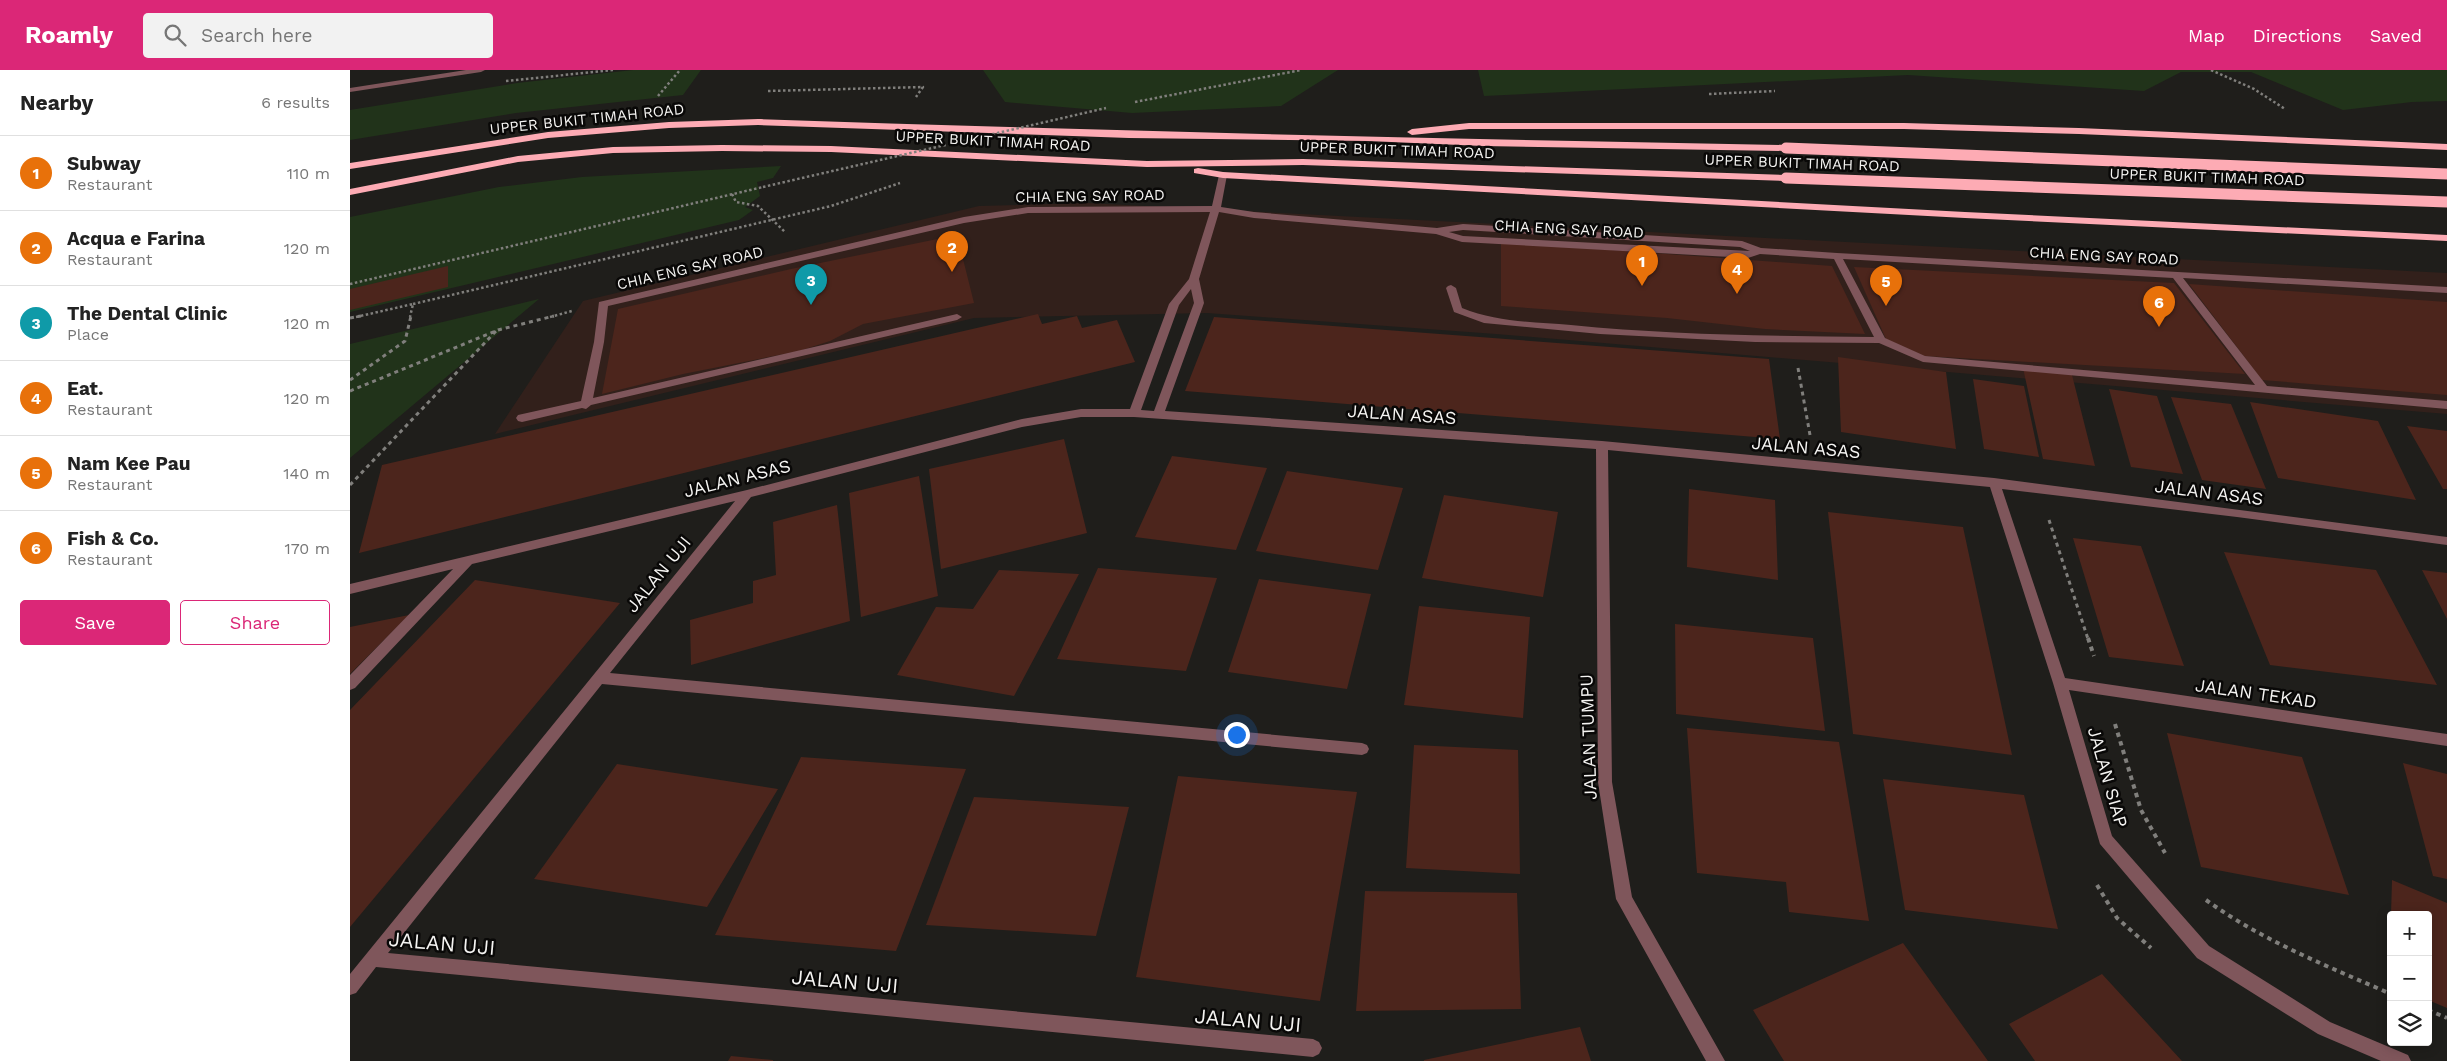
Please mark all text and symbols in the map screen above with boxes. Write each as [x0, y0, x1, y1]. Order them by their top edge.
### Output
search box [143, 13, 493, 58]
text: Roamly [25, 21, 113, 49]
icon: search [161, 21, 189, 49]
text: Search here [201, 24, 312, 47]
text: Map [2188, 25, 2225, 46]
text: Directions [2253, 25, 2342, 46]
text: Saved [2370, 25, 2422, 46]
text: Nearby [20, 90, 93, 115]
text: 6 results [261, 93, 330, 112]
street label: UPPER BUKIT TIMAH ROAD [489, 100, 685, 138]
street label: UPPER BUKIT TIMAH ROAD [895, 127, 1091, 155]
street label: UPPER BUKIT TIMAH ROAD [1299, 138, 1495, 162]
street label: UPPER BUKIT TIMAH ROAD [1704, 151, 1900, 175]
text: Subway [67, 152, 141, 175]
text: 1 [33, 164, 39, 183]
text: 110 m [287, 164, 330, 183]
street label: UPPER BUKIT TIMAH ROAD [2109, 165, 2305, 189]
text: Restaurant [67, 175, 153, 194]
street label: CHIA ENG SAY ROAD [1015, 186, 1165, 206]
street label: CHIA ENG SAY ROAD [1494, 216, 1644, 242]
text: Acqua e Farina [67, 227, 205, 250]
pin: 2 [936, 231, 968, 272]
text: 2 [31, 239, 41, 258]
text: 120 m [284, 239, 330, 258]
street label: CHIA ENG SAY ROAD [615, 242, 765, 294]
street label: CHIA ENG SAY ROAD [2029, 243, 2179, 269]
pin: 1 [1626, 245, 1658, 286]
text: Restaurant [67, 250, 153, 269]
pin: 4 [1721, 253, 1753, 294]
pin: 3 [795, 264, 827, 305]
pin: 5 [1870, 265, 1902, 306]
pin: 6 [2143, 286, 2175, 327]
text: The Dental Clinic [67, 302, 227, 325]
text: 3 [31, 314, 41, 333]
text: 120 m [284, 314, 330, 333]
text: Place [67, 325, 109, 344]
text: Eat. [67, 377, 104, 400]
text: 4 [31, 389, 41, 408]
text: 120 m [284, 389, 330, 408]
text: Restaurant [67, 400, 153, 419]
street label: JALAN ASAS [1347, 400, 1457, 428]
street label: JALAN ASAS [1751, 432, 1861, 462]
text: Nam Kee Pau [67, 452, 191, 475]
street label: JALAN ASAS [681, 455, 793, 501]
text: 5 [31, 464, 41, 483]
text: 140 m [283, 464, 330, 483]
text: Restaurant [67, 475, 153, 494]
street label: JALAN ASAS [2153, 475, 2265, 509]
text: Fish & Co. [67, 527, 159, 550]
street label: JALAN UJI [621, 532, 695, 616]
text: 6 [31, 539, 41, 558]
text: 170 m [284, 539, 330, 558]
text: Restaurant [67, 550, 153, 569]
button: Save [20, 600, 170, 645]
button: Share [180, 600, 330, 645]
street label: JALAN TUMPU [1575, 674, 1601, 800]
street label: JALAN TEKAD [2194, 674, 2318, 712]
your location [1224, 722, 1250, 748]
street label: JALAN SIAP [2084, 724, 2132, 830]
map controls [2387, 911, 2432, 1046]
button: + [2387, 911, 2432, 956]
street label: JALAN UJI [387, 926, 497, 960]
button: − [2387, 956, 2432, 1001]
street label: JALAN UJI [790, 964, 900, 998]
button: layers [2387, 1001, 2432, 1046]
street label: JALAN UJI [1193, 1003, 1303, 1037]

